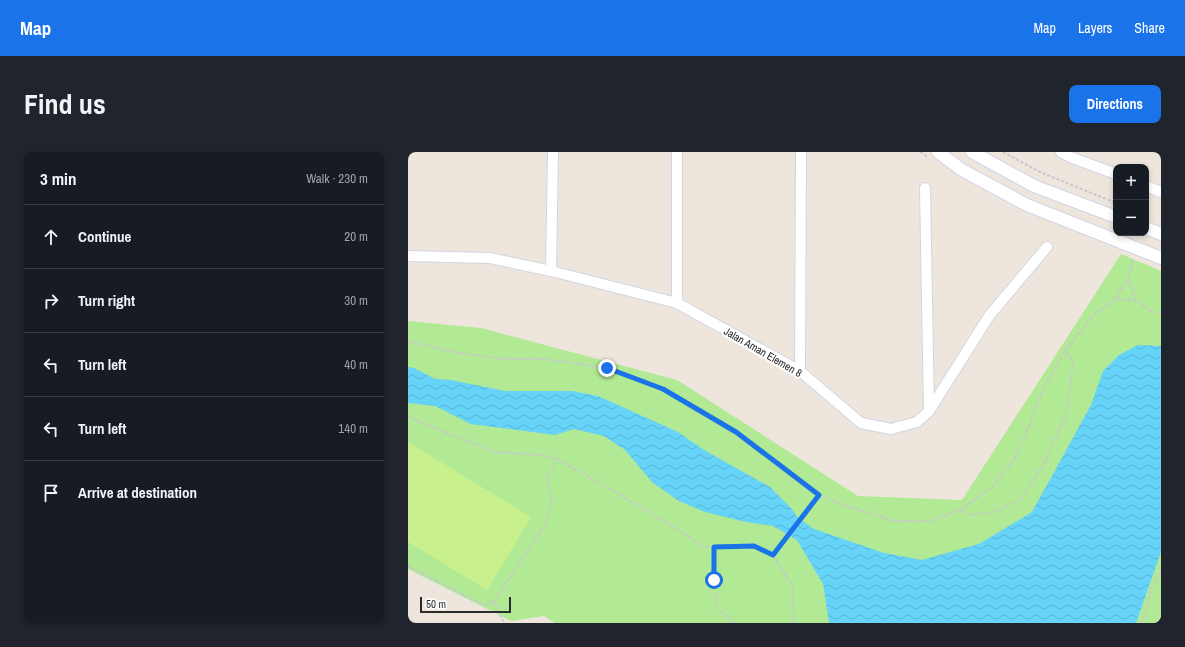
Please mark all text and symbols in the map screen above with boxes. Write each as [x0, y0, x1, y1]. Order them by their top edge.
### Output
text: Map [20, 15, 51, 41]
text: Map [1034, 19, 1056, 37]
text: Layers [1078, 19, 1112, 37]
text: Share [1134, 19, 1165, 37]
text: Find us [24, 85, 106, 123]
button: Directions [1069, 85, 1161, 123]
map controls [1113, 164, 1149, 236]
button: + [1113, 164, 1149, 200]
text: 3 min [40, 167, 76, 190]
text: Walk · 230 m [306, 170, 368, 187]
button: − [1113, 200, 1149, 236]
icon: ahead [40, 226, 62, 248]
text: Continue [78, 226, 131, 247]
text: 20 m [344, 228, 368, 245]
icon: right [40, 290, 62, 312]
text: Turn right [78, 290, 135, 311]
text: 30 m [344, 292, 368, 309]
street label: Jalan Aman Elemen 8 [722, 324, 804, 380]
icon: left [40, 354, 62, 376]
text: Turn left [78, 354, 126, 375]
text: 40 m [344, 356, 368, 373]
route end [598, 359, 616, 377]
icon: left [40, 418, 62, 440]
text: Turn left [78, 418, 126, 439]
text: 140 m [338, 420, 368, 437]
icon: arrive [40, 482, 62, 504]
text: Arrive at destination [78, 482, 197, 503]
route start [705, 571, 723, 589]
scale bar [420, 595, 511, 614]
text: 50 m [426, 597, 446, 611]

